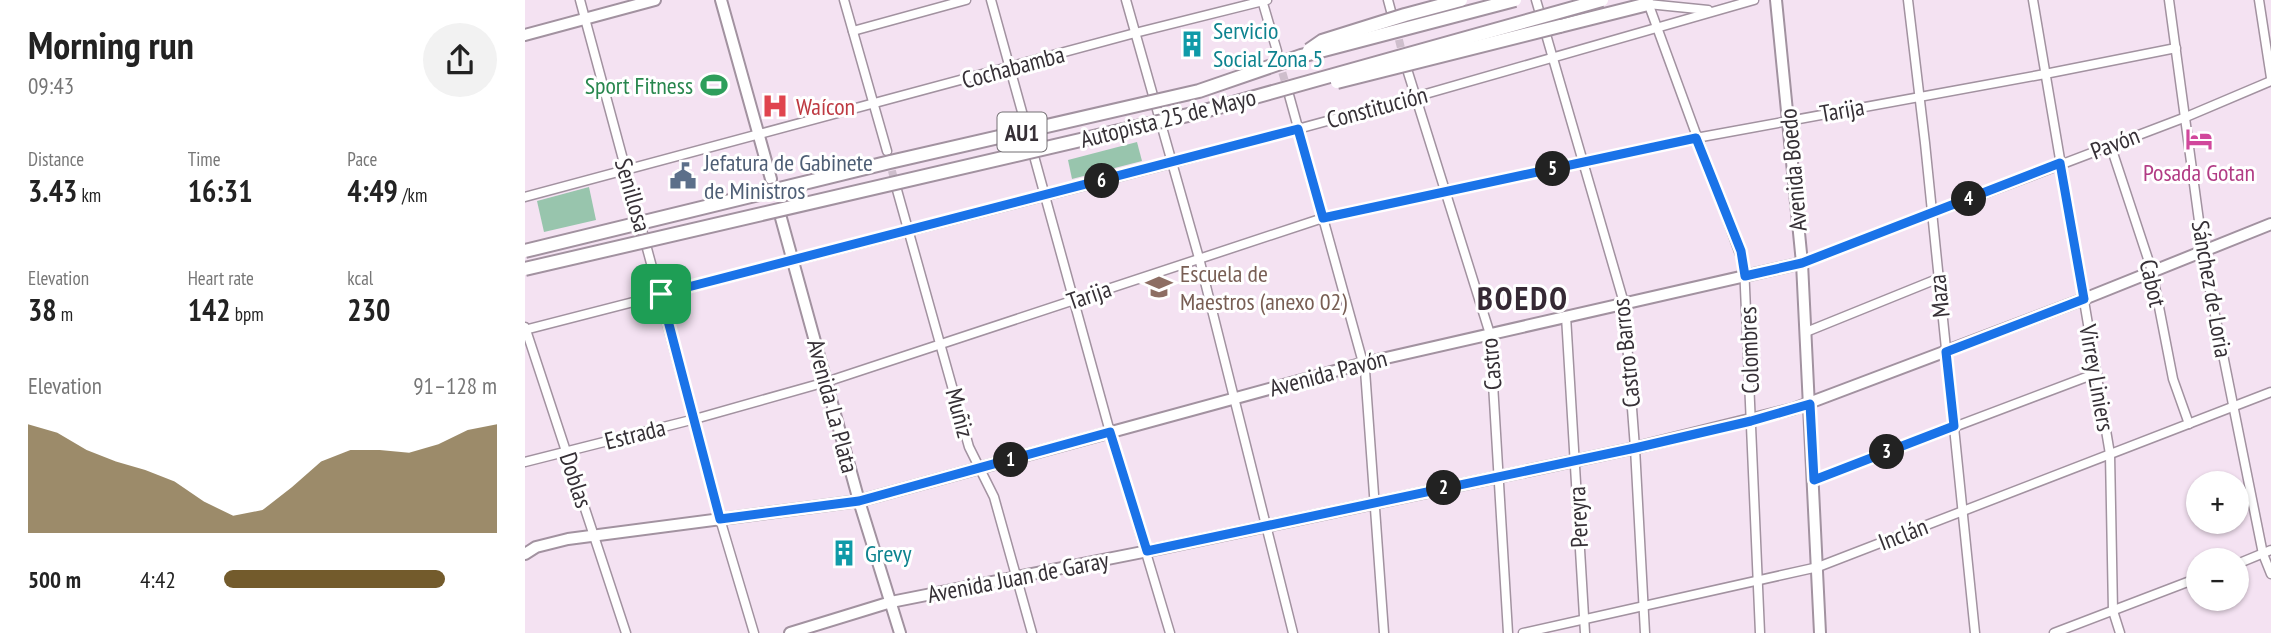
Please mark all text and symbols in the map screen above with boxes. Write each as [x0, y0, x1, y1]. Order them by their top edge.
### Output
place label: Servicio Social Zona 5 [1213, 15, 1323, 74]
text: Morning run [28, 20, 194, 69]
button: share [423, 23, 497, 97]
building icon: Servicio Social Zona 5 [1177, 29, 1207, 59]
street label: Cochabamba [958, 38, 1068, 96]
place label: Sport Fitness [585, 70, 693, 101]
sports icon: Sport Fitness [699, 70, 729, 100]
text: 09:43 [28, 71, 74, 100]
street label: Constitución [1323, 79, 1431, 135]
street label: Autopista 25 de Mayo [1077, 81, 1259, 155]
hospital icon: Waícon [760, 91, 790, 121]
place label: Waícon [796, 91, 855, 122]
street label: Tarija [1817, 91, 1867, 129]
street label: Avenida Boedo [1772, 107, 1814, 233]
road number: AU1 [997, 113, 1047, 152]
street label: Pavón [2086, 120, 2144, 166]
hotel icon: Posada Gotan [2184, 124, 2214, 154]
text: Distance [28, 147, 84, 171]
text: Time [188, 147, 221, 171]
text: Pace [347, 147, 377, 171]
place label: Jefatura de Gabinete de Ministros [703, 147, 873, 206]
pin: 5 [1535, 152, 1571, 186]
street label: Senillosa [608, 155, 658, 235]
text: 5 [1548, 156, 1557, 180]
place label: Posada Gotan [2143, 157, 2255, 188]
public building icon: Jefatura de Gabinete de Ministros [668, 161, 698, 191]
pin: 6 [1085, 164, 1119, 198]
text: 6 [1097, 168, 1106, 192]
text: 3.43 [28, 171, 77, 210]
text: 16:31 [188, 171, 253, 210]
text: 4:49 [347, 171, 398, 210]
pin: 4 [1951, 182, 1987, 216]
text: km [77, 183, 101, 207]
text: /km [398, 183, 427, 207]
text: 4 [1964, 186, 1973, 210]
street label: Sánchez de Loria [2185, 218, 2239, 360]
street label: Cabot [2133, 256, 2174, 310]
place label: Escuela de Maestros (anexo 02) [1180, 258, 1347, 317]
pin [631, 264, 691, 324]
text: Elevation [28, 266, 89, 290]
text: Heart rate [188, 266, 254, 290]
text: kcal [347, 266, 373, 290]
school or university icon: Escuela de Maestros (anexo 02) [1144, 272, 1174, 302]
street label: Tarija [1063, 273, 1115, 317]
street label: Maza [1921, 273, 1957, 319]
icon: arrive [642, 275, 680, 313]
district label: BOEDO [1477, 277, 1569, 319]
text: 38 [28, 290, 57, 329]
text: 142 [188, 290, 231, 329]
text: 230 [347, 290, 390, 329]
street label: Castro Barros [1605, 297, 1647, 409]
text: m [57, 302, 73, 326]
text: bpm [231, 302, 264, 326]
street label: Colombres [1732, 306, 1766, 394]
street label: Virrey Liniers [2072, 321, 2122, 434]
street label: Avenida La Plata [800, 336, 866, 476]
street label: Castro [1473, 337, 1509, 391]
street label: Avenida Pavón [1266, 342, 1390, 404]
text: Elevation [28, 371, 102, 400]
text: 91–128 m [413, 371, 497, 400]
street label: Muñiz [939, 385, 981, 441]
street label: Estrada [602, 412, 668, 456]
pin: 3 [1869, 434, 1905, 470]
text: 3 [1882, 439, 1891, 463]
pin: 1 [993, 442, 1029, 477]
text: 1 [1006, 447, 1015, 471]
street label: Doblas [552, 448, 600, 512]
pin: 2 [1427, 470, 1461, 505]
map controls [2186, 471, 2249, 611]
button: + [2186, 471, 2249, 534]
text: 2 [1439, 475, 1448, 499]
street label: Pereyra [1561, 486, 1595, 548]
street label: Inclán [1874, 510, 1932, 558]
building icon: Grevy [829, 538, 859, 568]
place label: Grevy [865, 538, 912, 569]
street label: Avenida Juan de Garay [925, 544, 1111, 610]
button: − [2186, 548, 2249, 611]
text: 500 m [28, 565, 81, 594]
text: 4:42 [140, 565, 176, 594]

